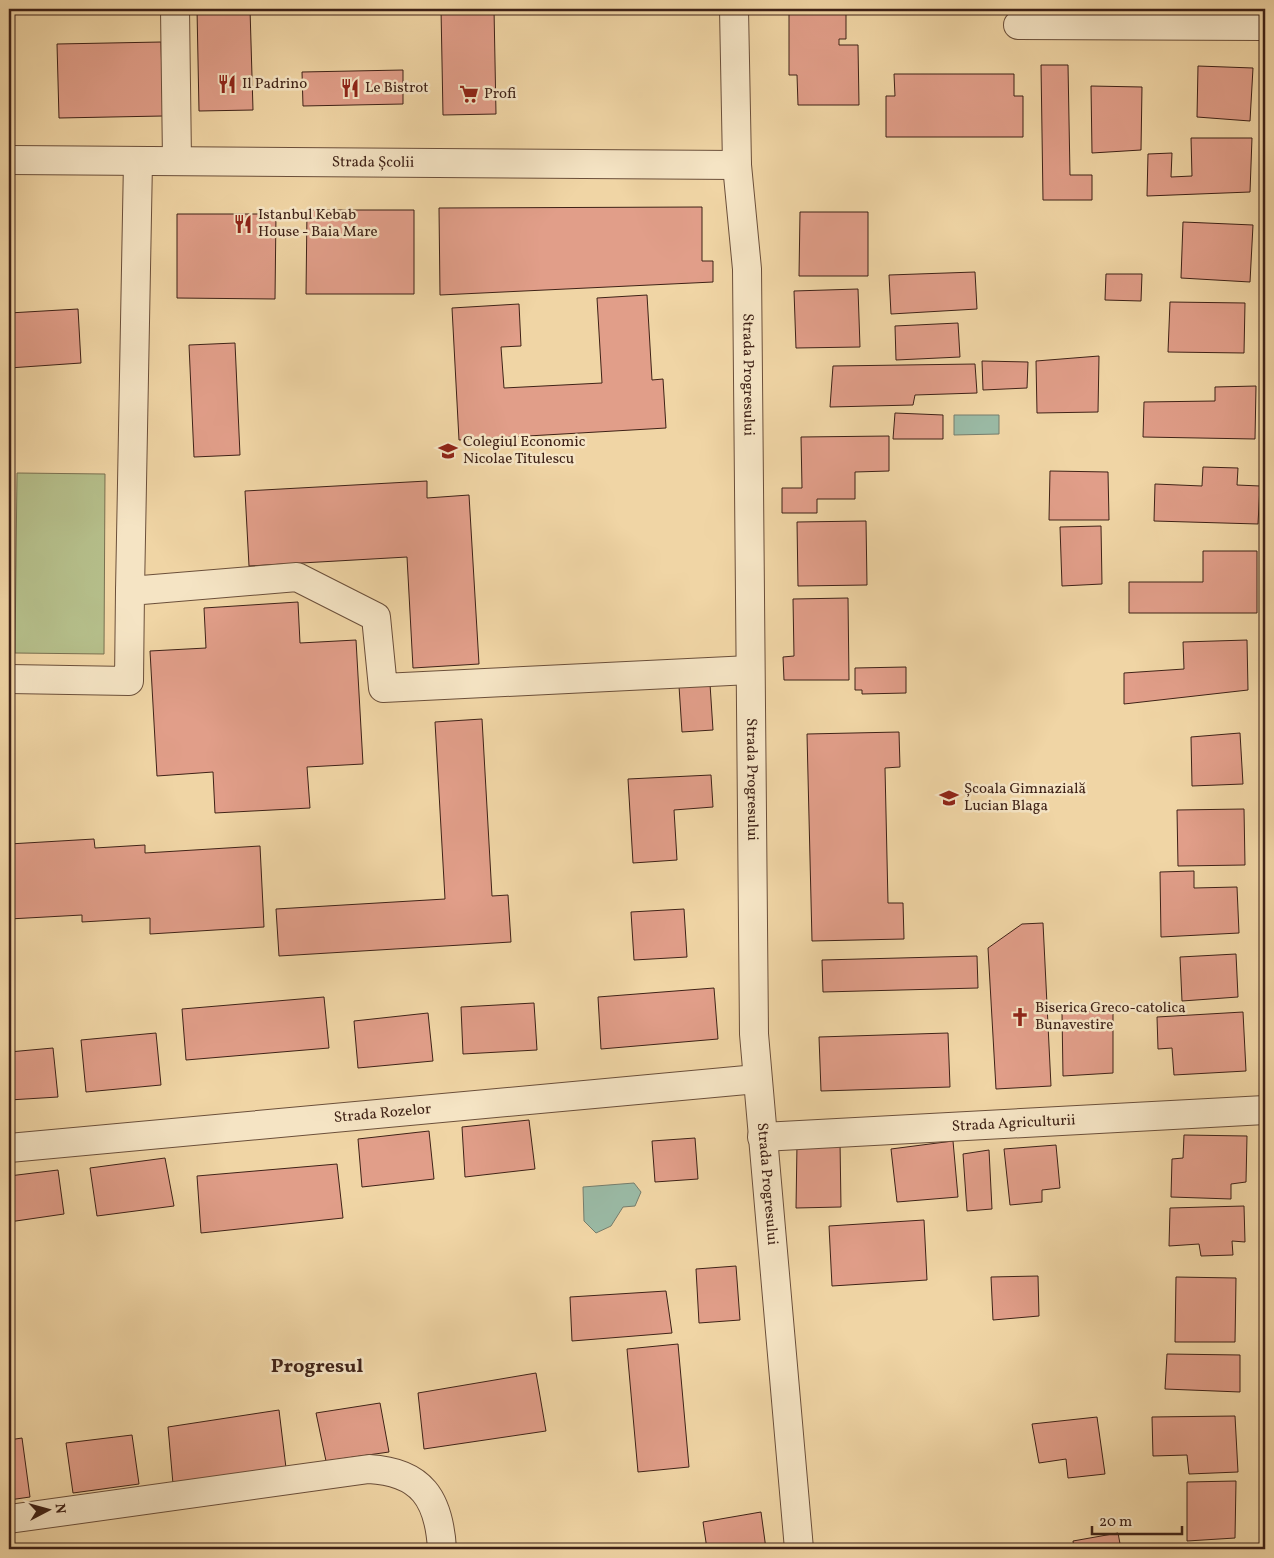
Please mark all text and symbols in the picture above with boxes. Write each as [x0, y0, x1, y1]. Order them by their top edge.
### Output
restaurant icon: Il Padrino [216, 73, 238, 95]
place label: Il Padrino [242, 74, 307, 95]
restaurant icon: Le Bistrot [339, 77, 361, 99]
place label: Le Bistrot [365, 78, 429, 99]
supermarket icon: Profi [458, 83, 480, 105]
place label: Profi [484, 84, 516, 105]
street label: Strada Școlii [332, 152, 414, 173]
place label: Istanbul Kebab House - Baia Mare [258, 205, 378, 243]
restaurant icon: Istanbul Kebab House - Baia Mare [232, 213, 254, 235]
street label: Strada Progresului [737, 313, 759, 436]
place label: Colegiul Economic Nicolae Titulescu [463, 432, 586, 470]
school or university icon: Colegiul Economic Nicolae Titulescu [437, 440, 459, 462]
street label: Strada Progresului [741, 718, 763, 841]
place label: Școala Gimnazială Lucian Blaga [964, 779, 1086, 817]
school or university icon: Școala Gimnazială Lucian Blaga [938, 787, 960, 809]
place label: Biserica Greco-catolica Bunavestire [1035, 998, 1186, 1036]
church icon: Biserica Greco-catolica Bunavestire [1009, 1006, 1031, 1028]
street label: Strada Rozelor [333, 1099, 432, 1128]
street label: Strada Agriculturii [951, 1110, 1076, 1137]
street label: Strada Progresului [751, 1122, 783, 1246]
district label: Progresul [271, 1353, 364, 1381]
north arrow [22, 1486, 72, 1536]
text: N [49, 1503, 69, 1515]
scale bar [1092, 1503, 1182, 1535]
text: 20 m [1099, 1512, 1132, 1533]

